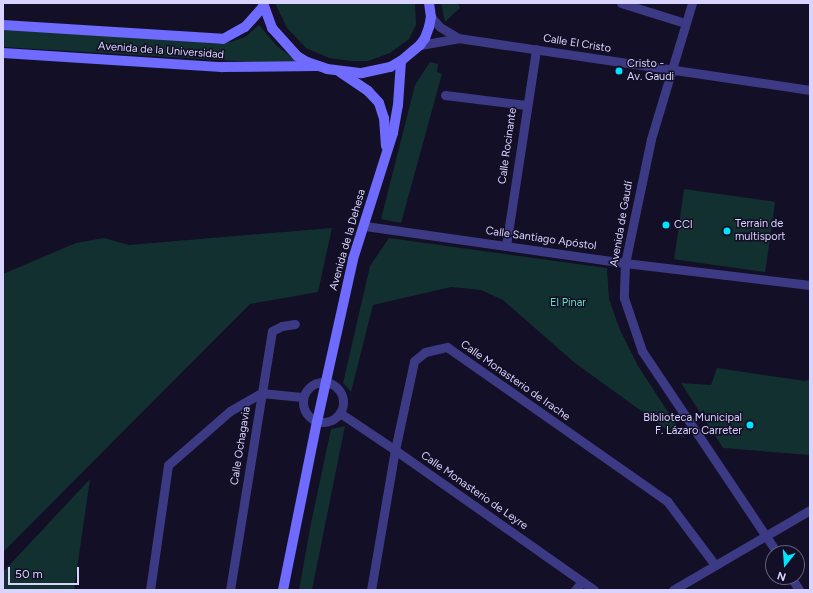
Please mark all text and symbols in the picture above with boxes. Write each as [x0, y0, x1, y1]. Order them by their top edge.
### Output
street label: Calle El Cristo [542, 32, 612, 56]
street label: Avenida de la Universidad [98, 40, 224, 62]
place label: Cristo - Av. Gaudi [627, 58, 674, 84]
marker: Cristo - Av. Gaudi [614, 66, 624, 76]
street label: Calle Rocinante [496, 107, 520, 185]
street label: Avenida de Gaudí [608, 180, 636, 268]
street label: Avenida de la Dehesa [327, 188, 369, 292]
place label: CCI [674, 218, 693, 232]
place label: Terrain de multisport [735, 218, 786, 244]
marker: CCI [661, 220, 671, 230]
street label: Calle Santiago Apóstol [485, 225, 597, 253]
marker: Terrain de multisport [722, 226, 732, 236]
park label: El Pinar [550, 296, 586, 310]
street label: Calle Monasterio de Irache [458, 338, 572, 424]
street label: Calle Ochagavia [228, 406, 254, 486]
place label: Biblioteca Municipal F. Lázaro Carreter [643, 412, 742, 438]
marker: Biblioteca Municipal F. Lázaro Carreter [745, 420, 755, 430]
street label: Calle Monasterio de Leyre [418, 449, 530, 533]
north arrow [765, 545, 805, 585]
scale bar [10, 559, 81, 585]
text: 50 m [15, 567, 43, 581]
text: N [776, 569, 788, 583]

